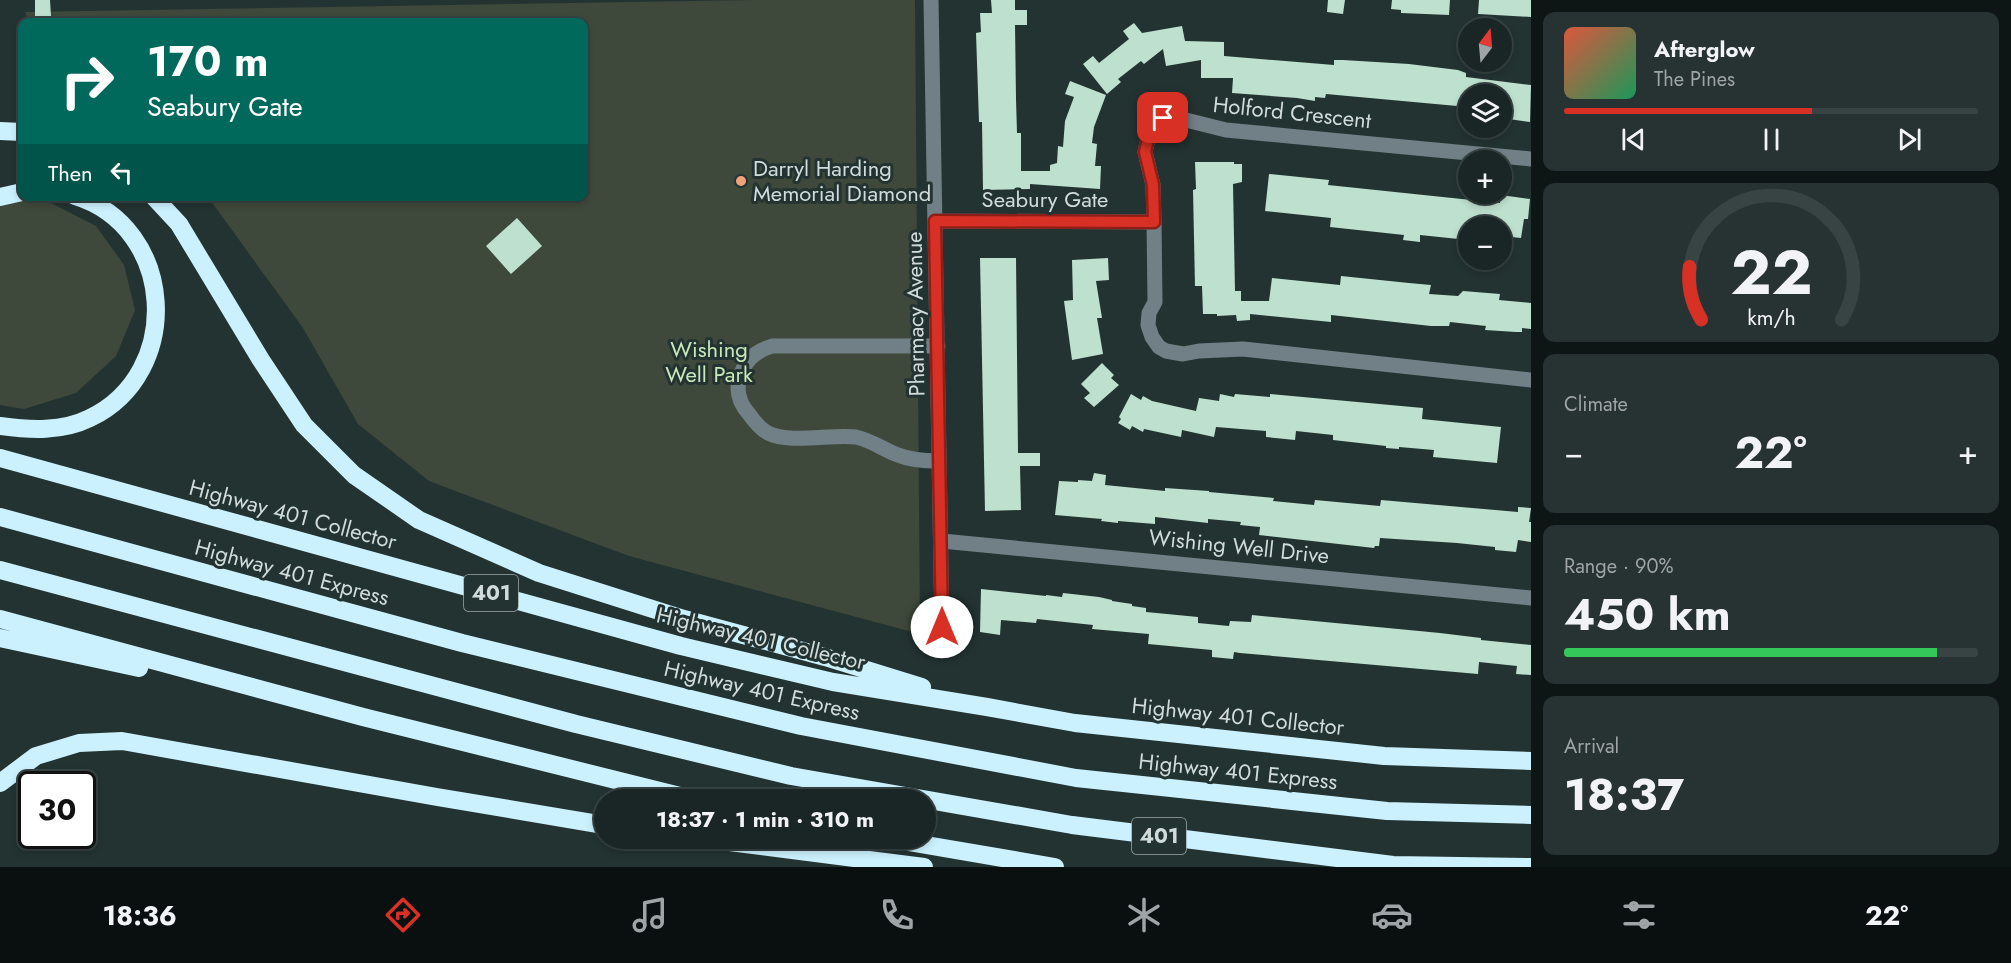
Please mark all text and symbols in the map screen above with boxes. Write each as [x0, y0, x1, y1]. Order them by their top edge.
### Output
north arrow [1458, 18, 1512, 72]
map controls [1458, 18, 1512, 270]
text: 170 m [147, 31, 269, 92]
text: Afterglow [1654, 33, 1755, 65]
icon: right [48, 42, 126, 120]
text: The Pines [1654, 65, 1735, 94]
button: layers [1458, 84, 1512, 138]
text: Seabury Gate [147, 87, 303, 126]
street label: Holford Crescent [1211, 88, 1373, 136]
pin [1137, 92, 1188, 143]
icon: arrive [1146, 101, 1179, 134]
icon: previous [1617, 123, 1650, 156]
icon: pause [1755, 123, 1788, 156]
icon: next [1893, 123, 1926, 156]
button: + [1458, 150, 1512, 204]
place label: Darryl Harding Memorial Diamond [753, 152, 931, 209]
icon: left [105, 156, 138, 189]
text: Then [48, 157, 93, 189]
marker: Darryl Harding Memorial Diamond [734, 174, 748, 188]
street label: Seabury Gate [982, 183, 1108, 215]
button: − [1458, 216, 1512, 270]
text: 22 [1730, 227, 1812, 317]
street label: Pharmacy Avenue [898, 231, 932, 397]
text: km/h [1747, 302, 1795, 333]
park label: Wishing Well Park [665, 333, 753, 390]
text: Climate [1564, 390, 1628, 419]
text: 22° [1734, 420, 1807, 485]
text: − [1564, 429, 1583, 476]
text: + [1958, 429, 1978, 476]
street label: Highway 401 Collector [186, 471, 401, 557]
street label: Wishing Well Drive [1147, 521, 1331, 571]
street label: Highway 401 Express [191, 531, 393, 613]
text: Range · 90% [1564, 552, 1674, 581]
road number: 401 [464, 575, 518, 611]
text: 450 km [1564, 582, 1731, 647]
position arrow [910, 595, 974, 659]
street label: Highway 401 Collector [653, 598, 869, 678]
street label: Highway 401 Express [661, 652, 863, 728]
street label: Highway 401 Collector [1130, 689, 1346, 743]
text: Arrival [1564, 732, 1619, 761]
street label: Highway 401 Express [1137, 745, 1339, 797]
text: 18:37 [1564, 762, 1684, 827]
speed limit sign: 30 [18, 771, 96, 849]
text: 18:37 · 1 min · 310 m [656, 803, 874, 835]
road number: 401 [1132, 818, 1186, 854]
icon: directions [382, 894, 424, 936]
icon: music [629, 894, 671, 936]
icon: phone [876, 894, 918, 936]
icon: climate [1123, 894, 1165, 936]
icon: car [1371, 894, 1413, 936]
icon: filters [1618, 894, 1660, 936]
text: 18:36 [103, 896, 177, 935]
text: 22° [1865, 896, 1908, 935]

